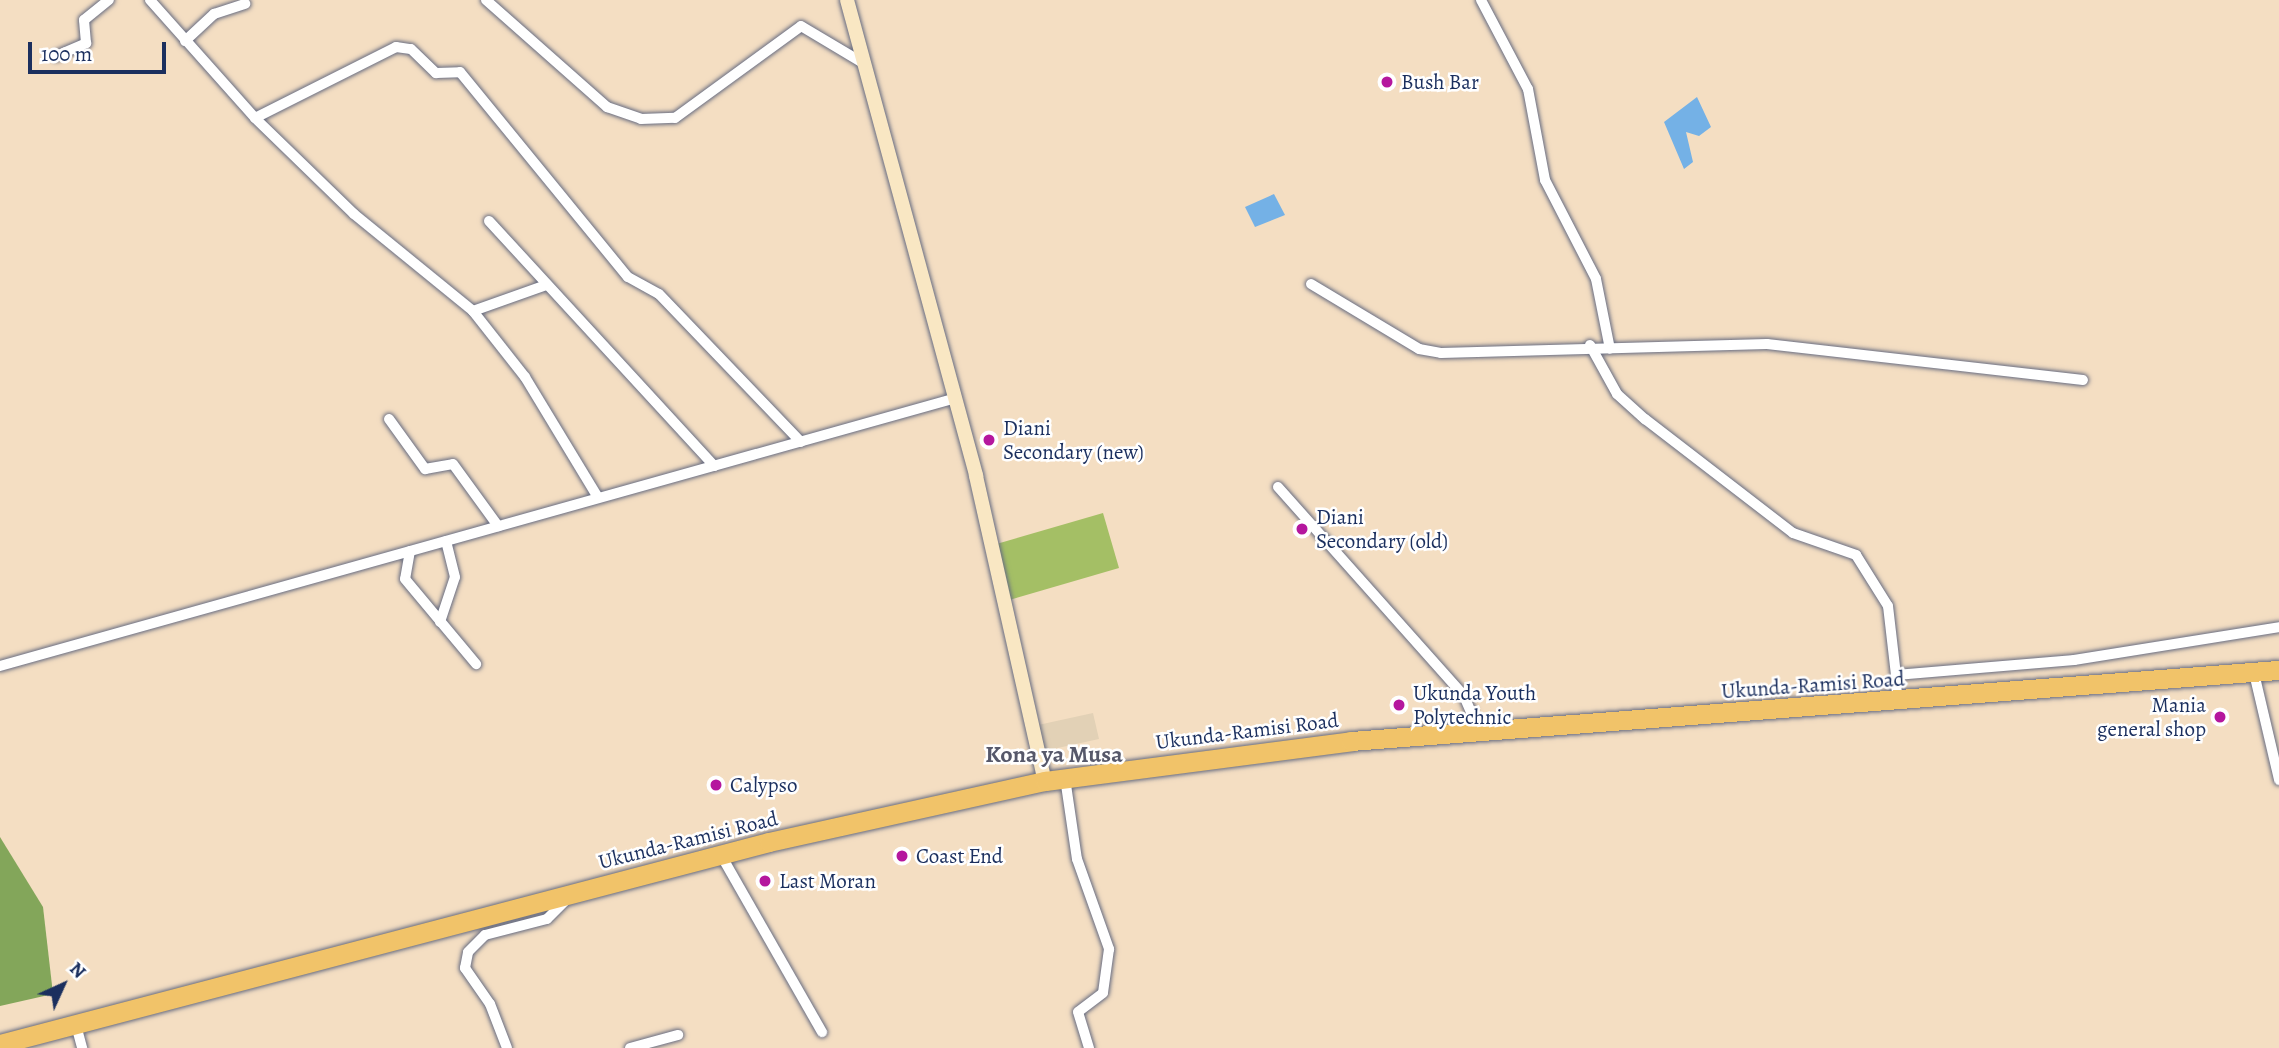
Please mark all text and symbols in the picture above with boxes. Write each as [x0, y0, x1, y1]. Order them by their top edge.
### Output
scale bar [32, 28, 170, 72]
text: 100 m [41, 40, 92, 68]
place label: Bush Bar [1401, 69, 1479, 95]
marker: Bush Bar [1379, 74, 1395, 90]
place label: Diani Secondary (new) [1003, 415, 1144, 465]
marker: Diani Secondary (new) [981, 432, 997, 448]
place label: Diani Secondary (old) [1316, 504, 1448, 554]
marker: Diani Secondary (old) [1294, 521, 1310, 537]
street label: Ukunda-Ramisi Road [1720, 666, 1906, 704]
place label: Ukunda Youth Polytechnic [1413, 680, 1536, 730]
place label: Mania general shop [2097, 692, 2206, 742]
marker: Ukunda Youth Polytechnic [1391, 697, 1407, 713]
street label: Ukunda-Ramisi Road [1154, 707, 1340, 755]
marker: Mania general shop [2212, 709, 2228, 725]
district label: Kona ya Musa [985, 741, 1123, 769]
place label: Calypso [730, 772, 797, 798]
marker: Calypso [708, 777, 724, 793]
street label: Ukunda-Ramisi Road [596, 806, 780, 874]
place label: Coast End [916, 843, 1003, 869]
marker: Coast End [894, 848, 910, 864]
place label: Last Moran [779, 868, 876, 894]
marker: Last Moran [757, 873, 773, 889]
north arrow [28, 950, 98, 1020]
text: N [64, 956, 92, 984]

